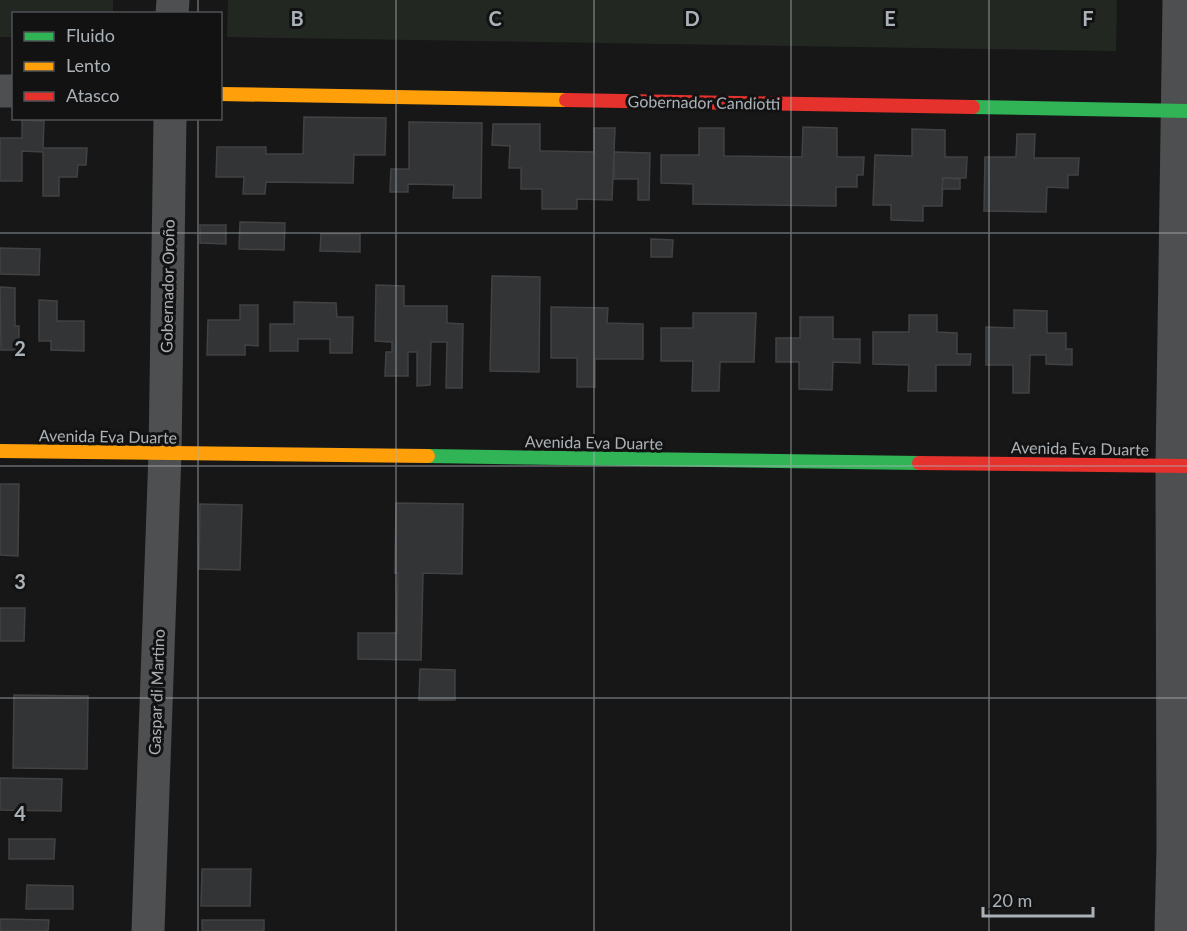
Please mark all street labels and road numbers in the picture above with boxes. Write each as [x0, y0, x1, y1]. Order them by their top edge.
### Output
street label: Gobernador Candiotti [628, 91, 781, 113]
street label: Gobernador Oroño [156, 219, 178, 353]
street label: Avenida Eva Duarte [39, 425, 177, 447]
street label: Avenida Eva Duarte [525, 431, 663, 453]
street label: Avenida Eva Duarte [1011, 437, 1149, 459]
street label: Gaspar di Martino [144, 629, 168, 755]

